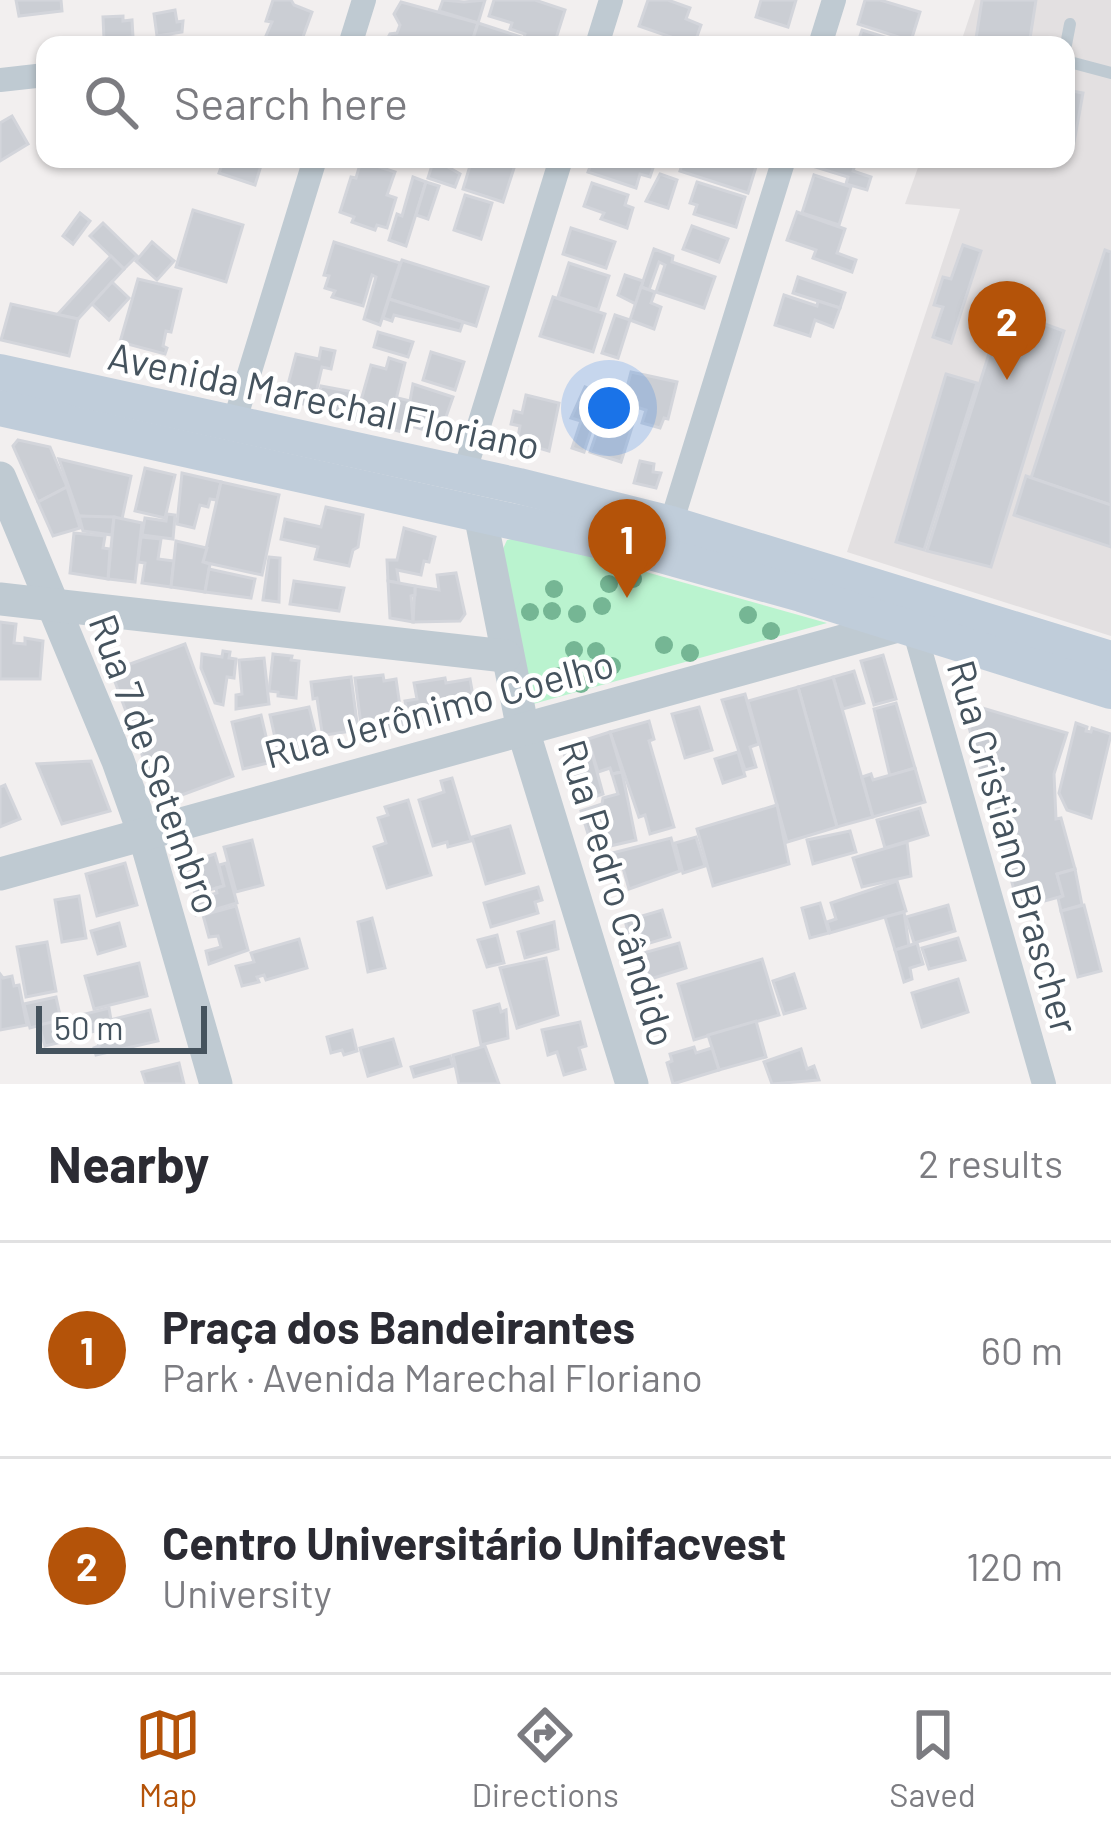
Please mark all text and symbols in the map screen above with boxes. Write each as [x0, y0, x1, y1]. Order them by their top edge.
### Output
search box [36, 36, 1075, 168]
icon: search [78, 69, 144, 135]
text: Search here [174, 75, 408, 129]
pin: 2 [968, 281, 1046, 380]
street label: Avenida Marechal Floriano [104, 331, 545, 468]
your location [579, 378, 639, 438]
pin: 1 [588, 499, 666, 598]
street label: Rua 7 de Setembro [80, 607, 232, 920]
street label: Rua Jerônimo Coelho [259, 638, 618, 777]
street label: Rua Cristiano Brascher [939, 654, 1090, 1039]
street label: Rua Pedro Cândido [549, 734, 687, 1051]
scale bar [36, 1000, 207, 1053]
text: 50 m [54, 1007, 124, 1047]
text: Nearby [48, 1132, 209, 1193]
text: 2 results [918, 1139, 1063, 1186]
text: Praça dos Bandeirantes [162, 1299, 635, 1353]
text: 1 [80, 1326, 94, 1373]
text: 60 m [981, 1326, 1063, 1373]
text: Park · Avenida Marechal Floriano [162, 1353, 703, 1400]
text: Centro Universitário Unifacvest [162, 1515, 786, 1569]
text: 2 [76, 1542, 98, 1589]
text: 120 m [966, 1542, 1063, 1589]
text: University [162, 1569, 332, 1616]
tab: Map [135, 1702, 201, 1814]
tab: Directions [471, 1702, 619, 1814]
tab: Saved [889, 1702, 976, 1814]

